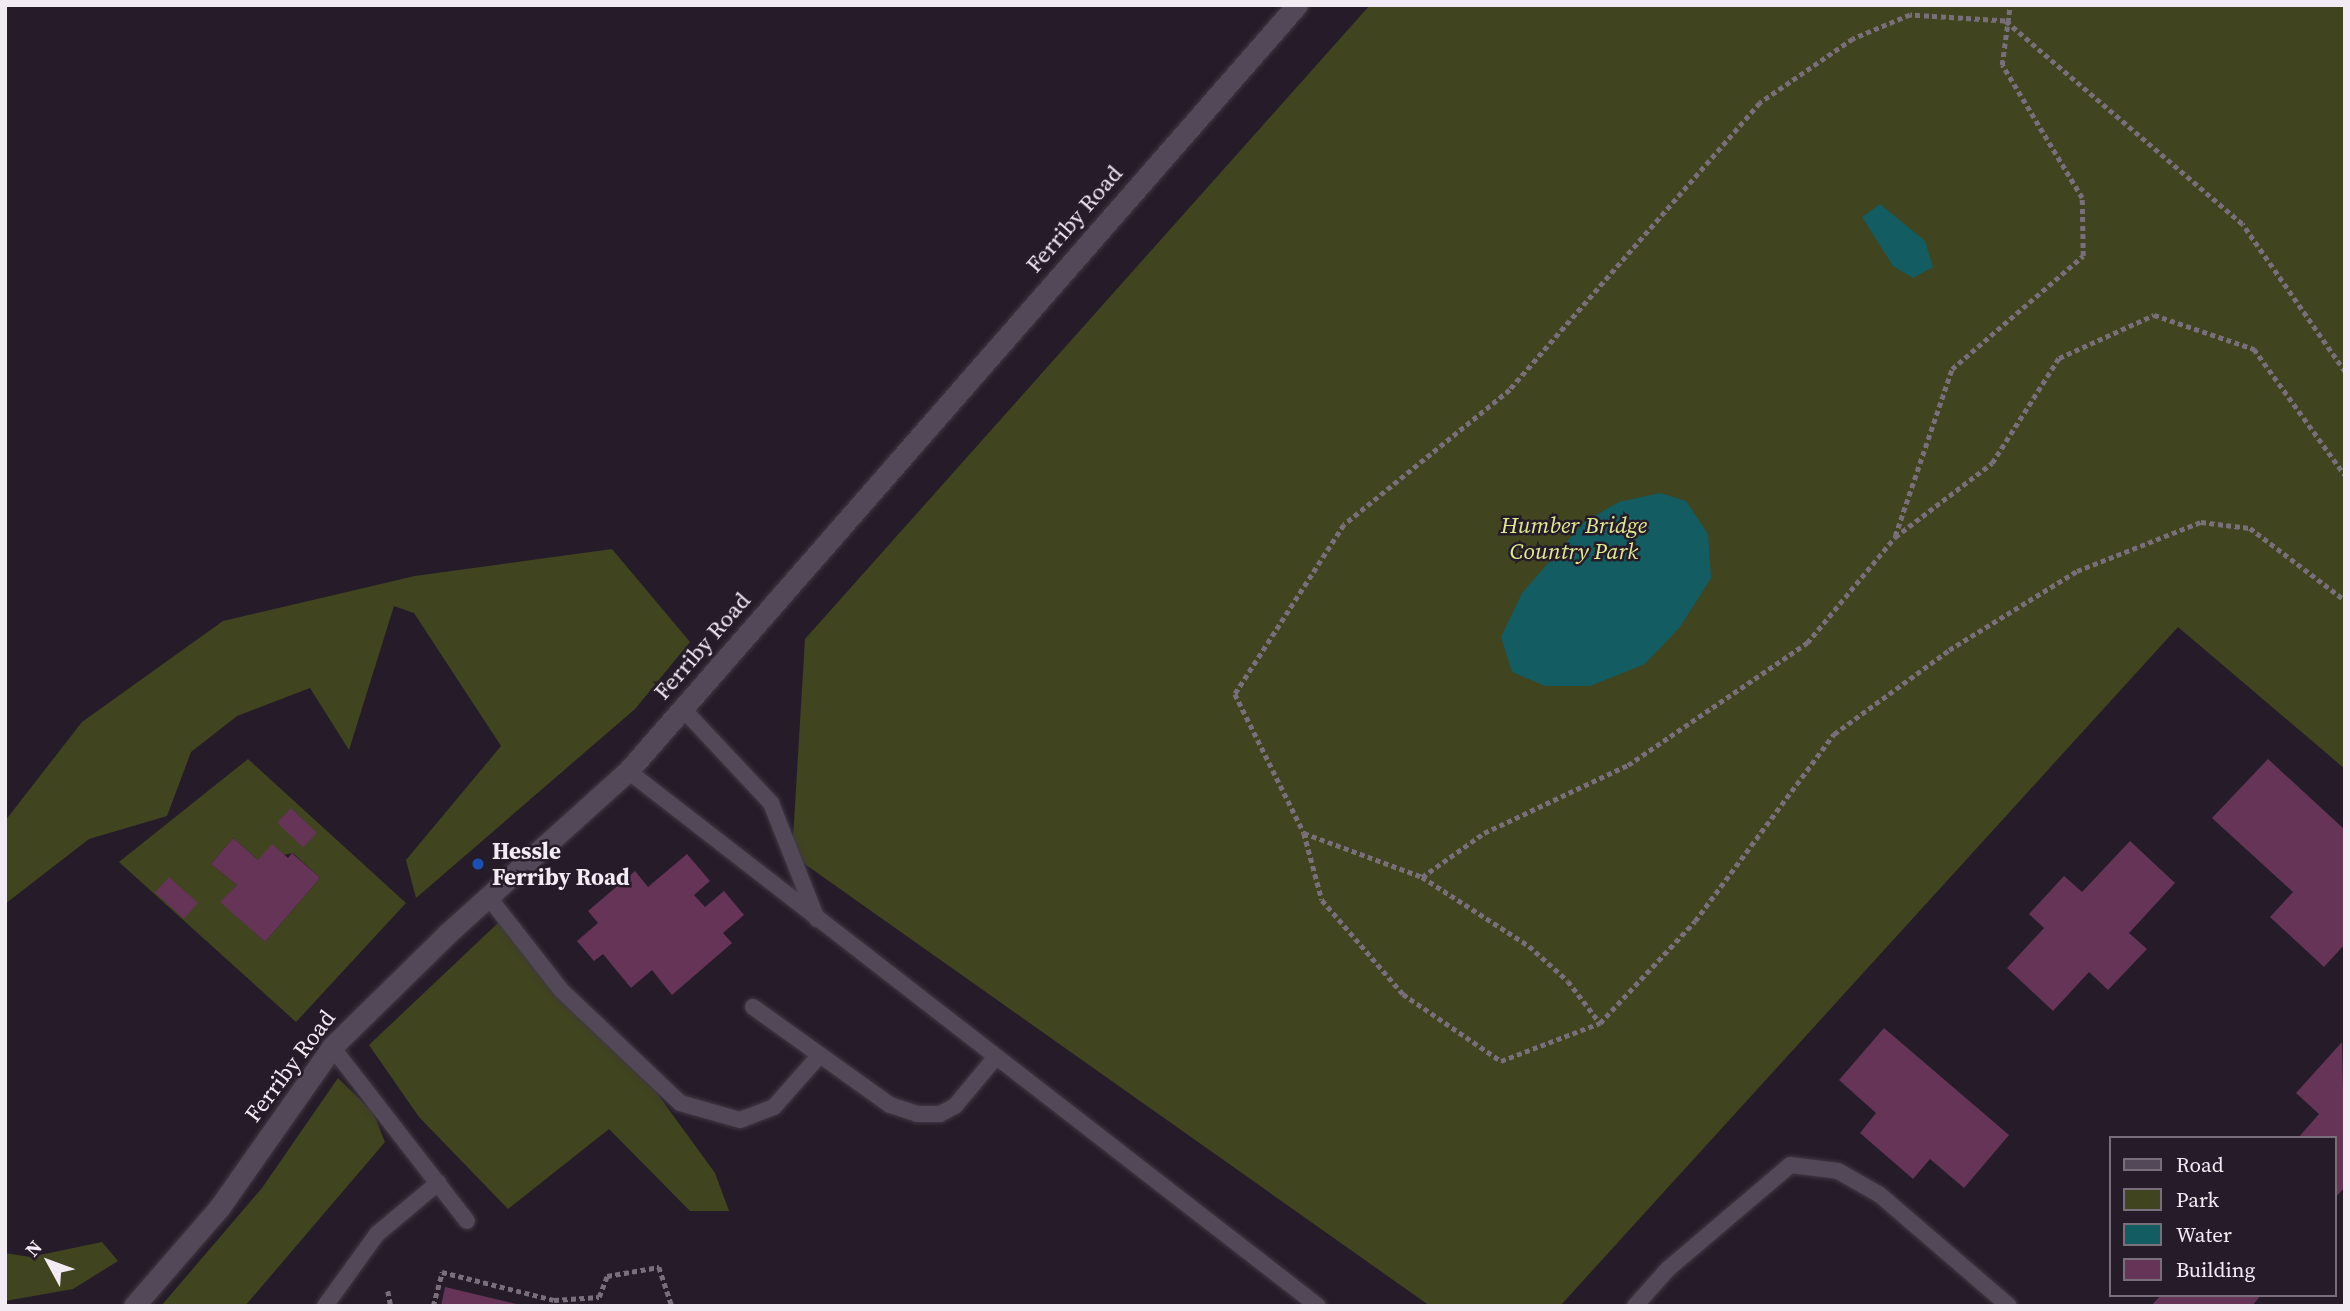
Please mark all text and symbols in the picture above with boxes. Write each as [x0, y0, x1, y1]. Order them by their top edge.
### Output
street label: Ferriby Road [1020, 160, 1128, 278]
park label: Humber Bridge Country Park [1501, 511, 1647, 565]
street label: Ferriby Road [648, 587, 756, 705]
place label: Hessle Ferriby Road [492, 837, 630, 891]
marker: Hessle Ferriby Road [470, 856, 486, 872]
street label: Ferriby Road [239, 1005, 341, 1127]
legend [2108, 1136, 2336, 1297]
text: Road [2176, 1150, 2224, 1179]
text: Park [2176, 1185, 2219, 1214]
text: Water [2176, 1220, 2232, 1249]
north arrow [14, 1227, 84, 1297]
text: N [19, 1234, 48, 1262]
text: Building [2176, 1255, 2255, 1284]

